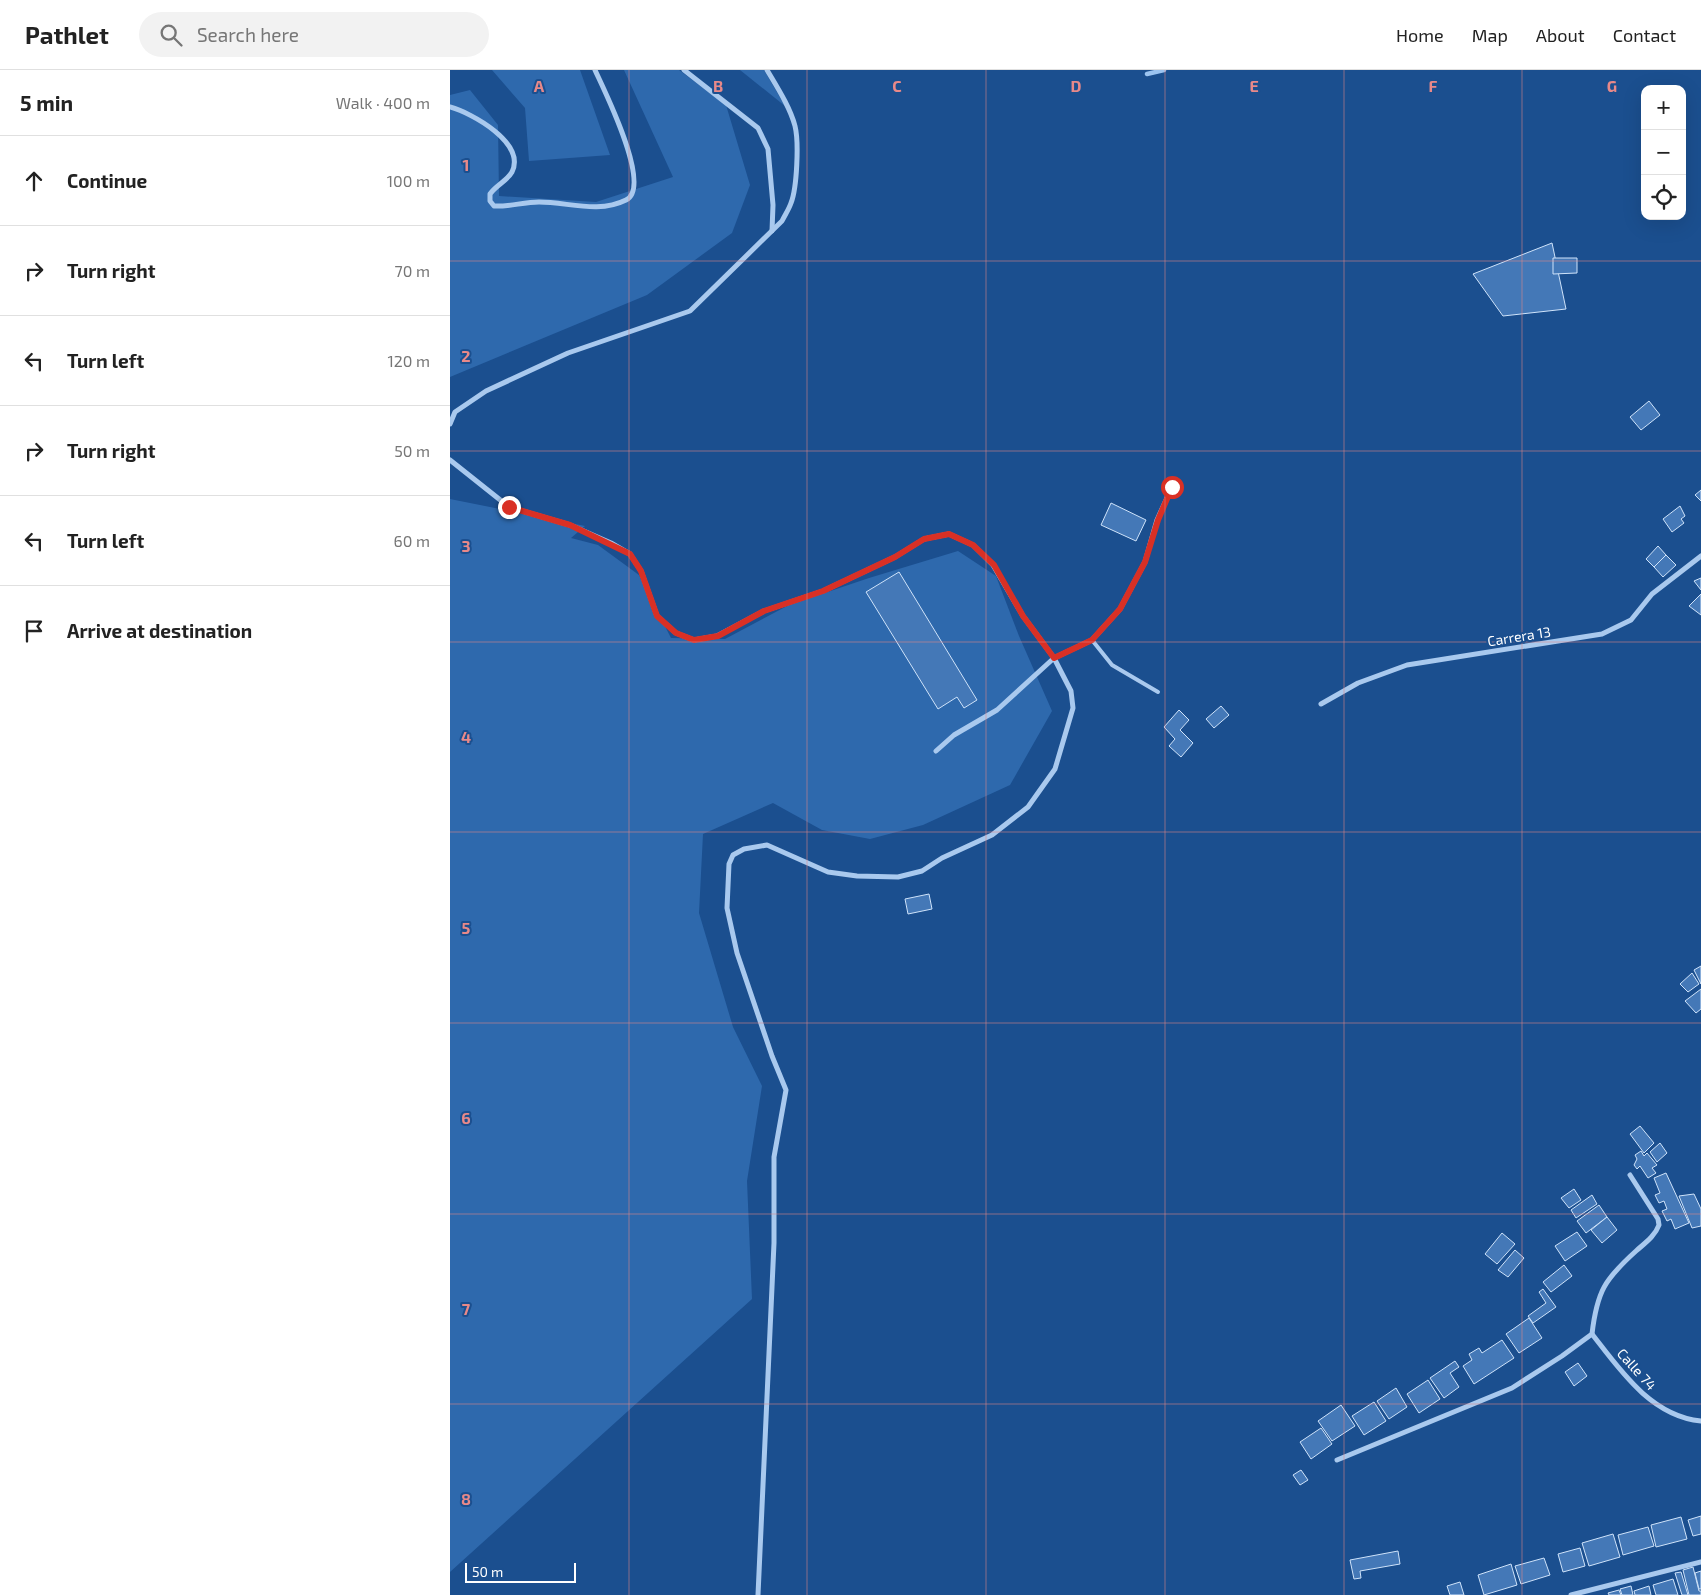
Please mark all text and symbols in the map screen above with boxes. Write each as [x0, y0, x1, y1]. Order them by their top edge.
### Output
search box [139, 12, 489, 57]
text: Pathlet [25, 20, 109, 49]
icon: search [157, 21, 185, 49]
text: Search here [197, 23, 299, 46]
text: Home [1396, 24, 1444, 46]
text: Map [1472, 24, 1508, 46]
text: About [1536, 24, 1585, 46]
text: Contact [1613, 24, 1676, 46]
text: A [534, 76, 545, 95]
text: B [713, 76, 723, 95]
text: C [892, 76, 902, 95]
text: D [1071, 76, 1082, 95]
text: E [1249, 76, 1259, 95]
text: F [1429, 76, 1438, 95]
text: G [1607, 76, 1617, 95]
map controls [1641, 85, 1686, 220]
button: + [1641, 85, 1686, 130]
text: 5 min [20, 90, 73, 115]
text: Walk · 400 m [336, 93, 430, 112]
button: − [1641, 130, 1686, 175]
text: 1 [463, 155, 469, 174]
icon: ahead [20, 167, 48, 195]
text: Continue [67, 169, 147, 192]
text: 100 m [387, 171, 430, 190]
button: locate [1641, 175, 1686, 220]
icon: right [20, 257, 48, 285]
text: Turn right [67, 259, 155, 282]
text: 70 m [395, 261, 430, 280]
text: 2 [461, 346, 471, 365]
icon: left [20, 347, 48, 375]
text: Turn left [67, 349, 144, 372]
text: 120 m [387, 351, 430, 370]
icon: right [20, 437, 48, 465]
text: Turn right [67, 439, 155, 462]
text: 50 m [394, 441, 430, 460]
route start [1161, 476, 1184, 499]
route end [498, 496, 521, 519]
icon: left [20, 527, 48, 555]
text: Turn left [67, 529, 144, 552]
text: 60 m [394, 531, 430, 550]
text: 3 [461, 536, 471, 555]
icon: arrive [20, 617, 48, 645]
text: Arrive at destination [67, 619, 252, 642]
street label: Carrera 13 [1486, 623, 1552, 649]
text: 4 [461, 727, 471, 746]
text: 5 [462, 918, 471, 937]
text: 6 [461, 1108, 471, 1127]
text: 7 [462, 1299, 471, 1318]
street label: Calle 74 [1614, 1345, 1660, 1393]
text: 8 [461, 1489, 471, 1508]
scale bar [465, 1560, 576, 1583]
text: 50 m [472, 1563, 503, 1580]

